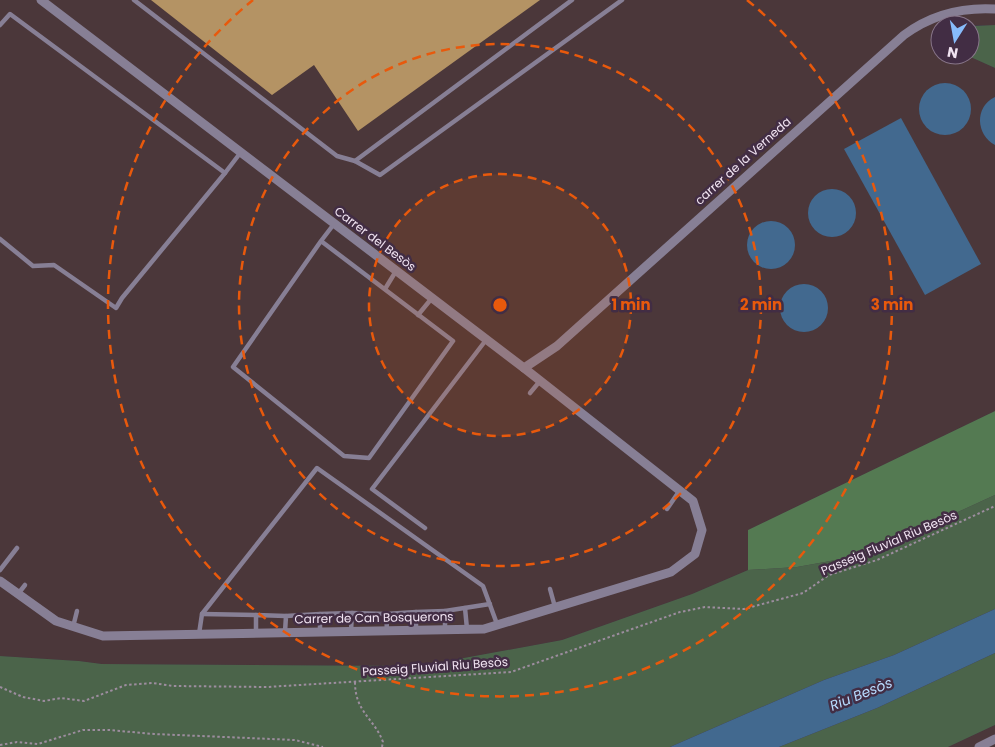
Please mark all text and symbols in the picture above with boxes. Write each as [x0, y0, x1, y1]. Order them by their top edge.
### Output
north arrow [930, 15, 980, 65]
text: N [945, 42, 960, 64]
street label: carrer de la Verneda [691, 113, 794, 208]
street label: Carrer del Besòs [331, 202, 420, 275]
text: 1 min [611, 294, 651, 315]
text: 2 min [740, 294, 782, 315]
text: 3 min [871, 294, 913, 315]
centre of rings [491, 296, 509, 314]
street label: Passeig Fluvial Riu Besòs [818, 506, 959, 579]
street label: Carrer de Can Bosquerons [294, 608, 454, 627]
street label: Passeig Fluvial Riu Besòs [362, 653, 508, 680]
water label: Riu Besòs [827, 672, 895, 716]

